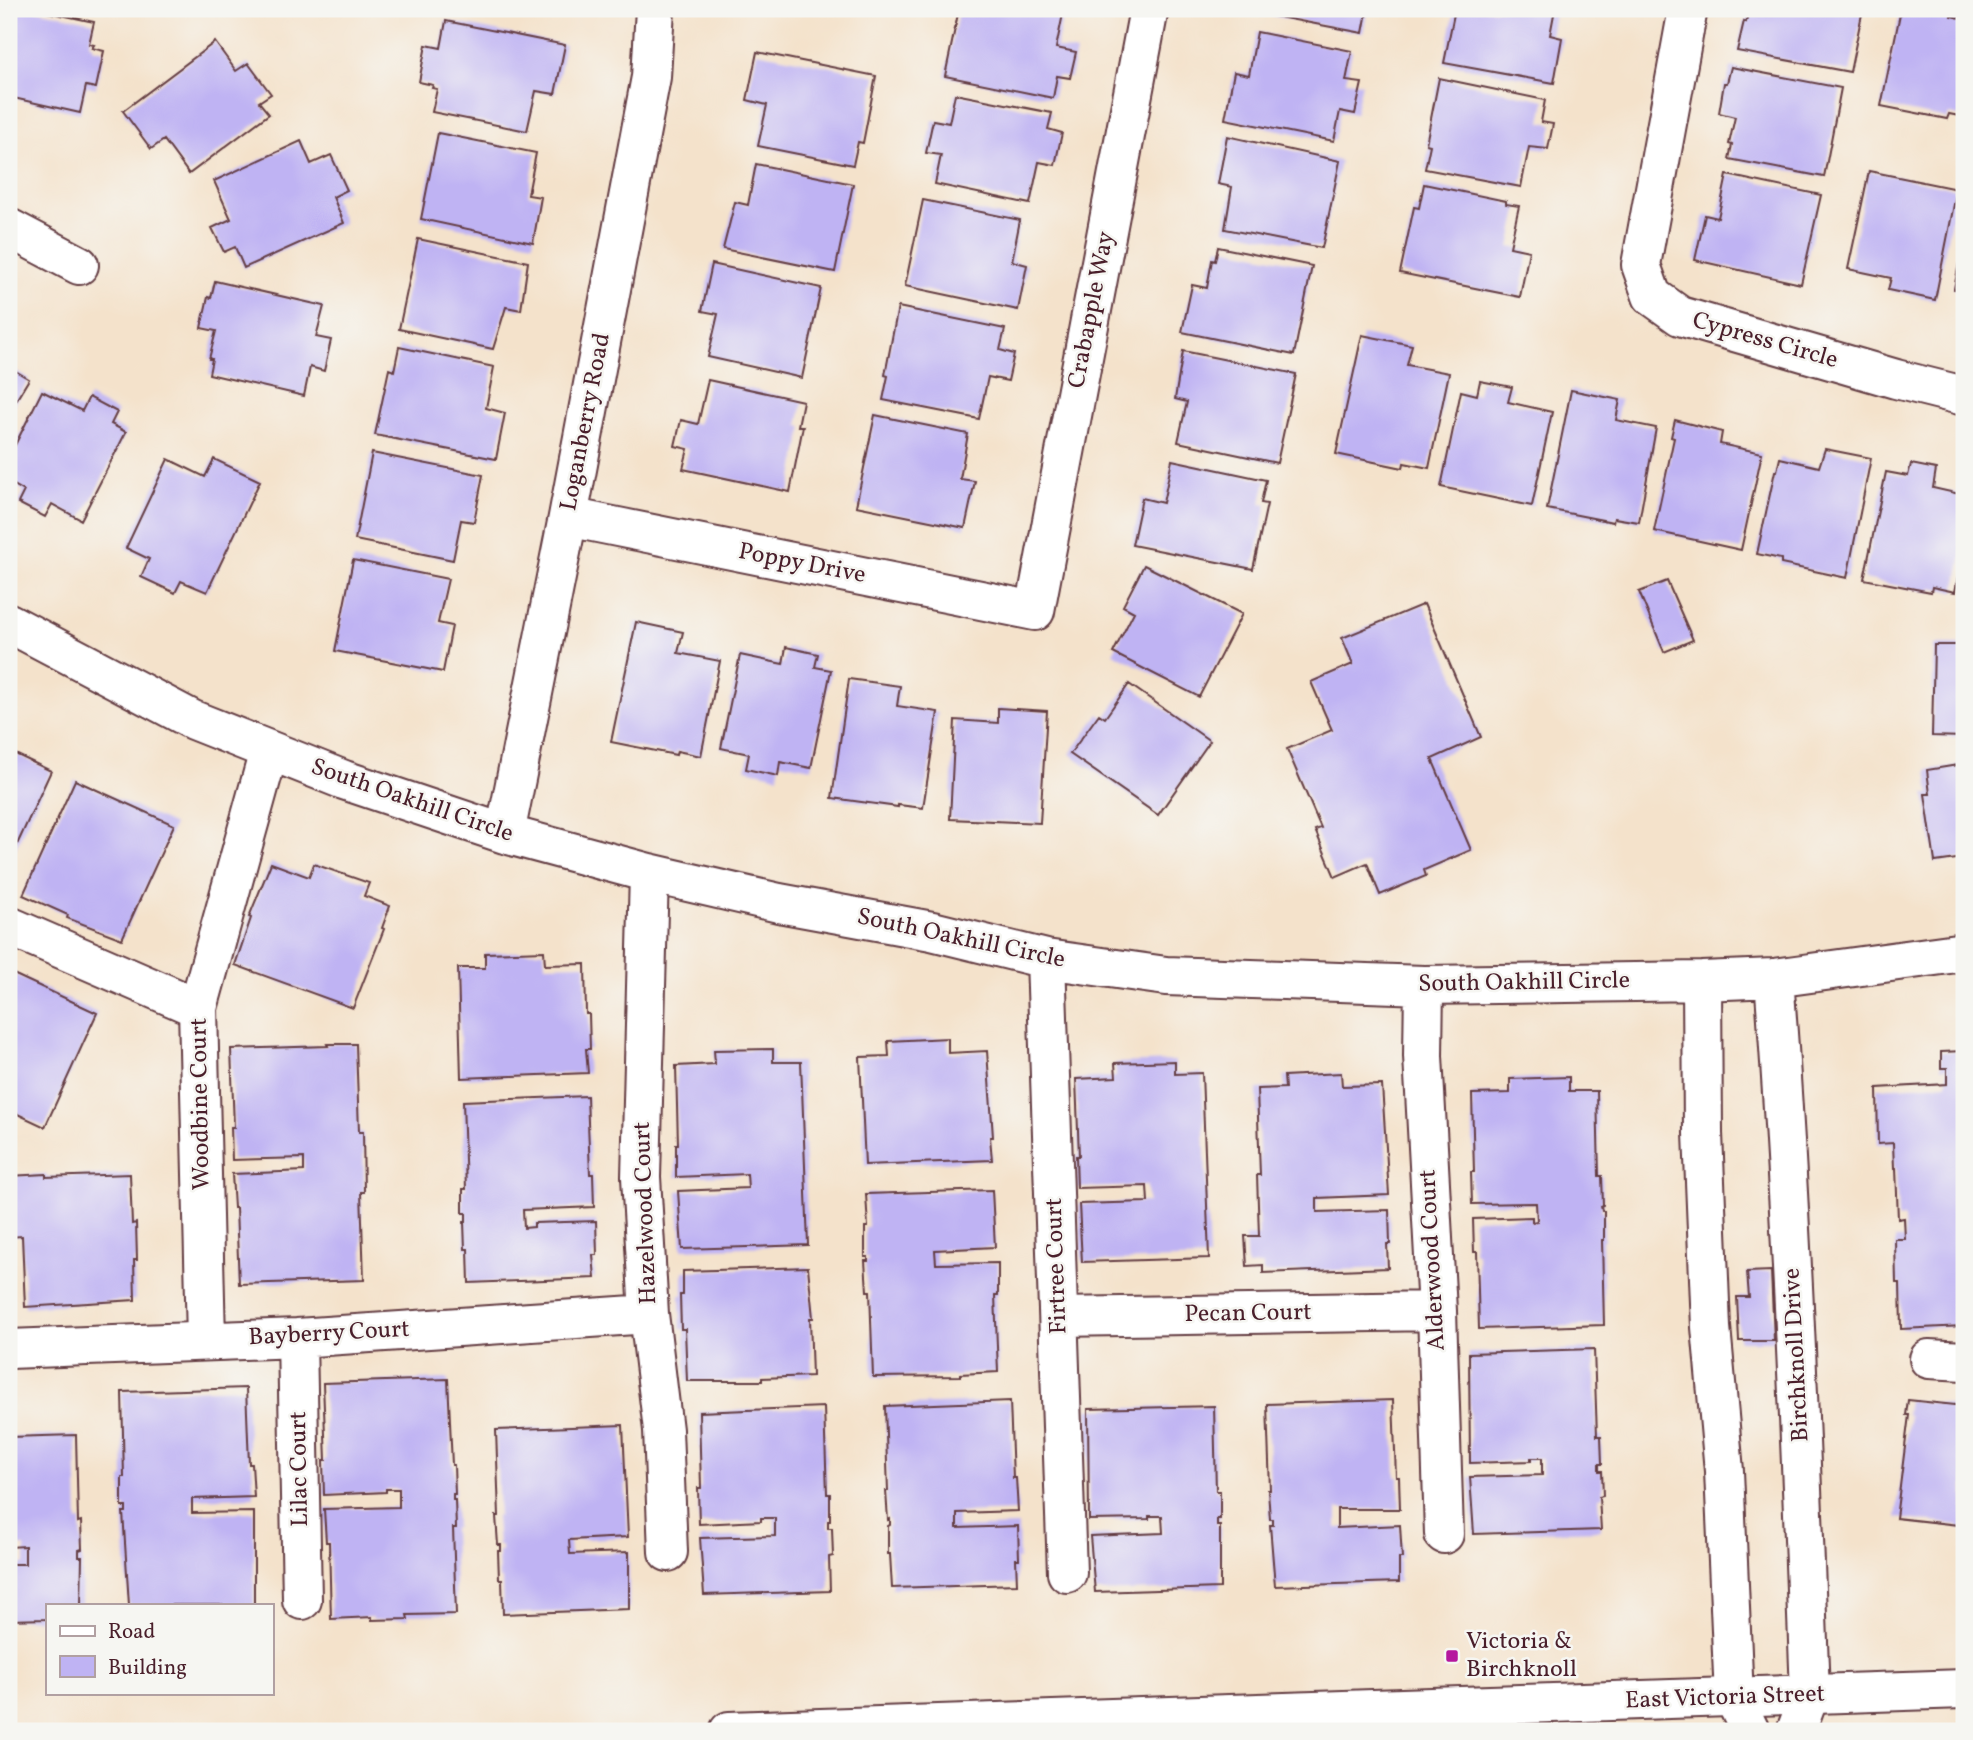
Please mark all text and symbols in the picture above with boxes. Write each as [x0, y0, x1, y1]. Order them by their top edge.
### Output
street label: Crabapple Way [1060, 229, 1124, 391]
street label: Cypress Circle [1688, 304, 1842, 378]
street label: Loganberry Road [552, 330, 620, 514]
street label: Poppy Drive [735, 535, 869, 593]
street label: South Oakhill Circle [306, 750, 518, 852]
street label: South Oakhill Circle [854, 900, 1068, 978]
street label: South Oakhill Circle [1418, 964, 1630, 1002]
street label: Woodbine Court [182, 1017, 220, 1191]
street label: Hazelwood Court [626, 1121, 666, 1305]
street label: Alderwood Court [1411, 1168, 1455, 1352]
street label: Firtree Court [1038, 1197, 1076, 1335]
street label: Birchknoll Drive [1775, 1267, 1819, 1443]
street label: Pecan Court [1184, 1296, 1312, 1332]
street label: Bayberry Court [248, 1313, 410, 1355]
street label: Lilac Court [282, 1411, 318, 1527]
legend [46, 1604, 273, 1694]
text: Road [108, 1618, 155, 1647]
place label: Victoria & Birchknoll [1466, 1625, 1577, 1687]
marker: Victoria & Birchknoll [1444, 1648, 1460, 1664]
text: Building [108, 1654, 187, 1683]
street label: East Victoria Street [1624, 1678, 1826, 1718]

